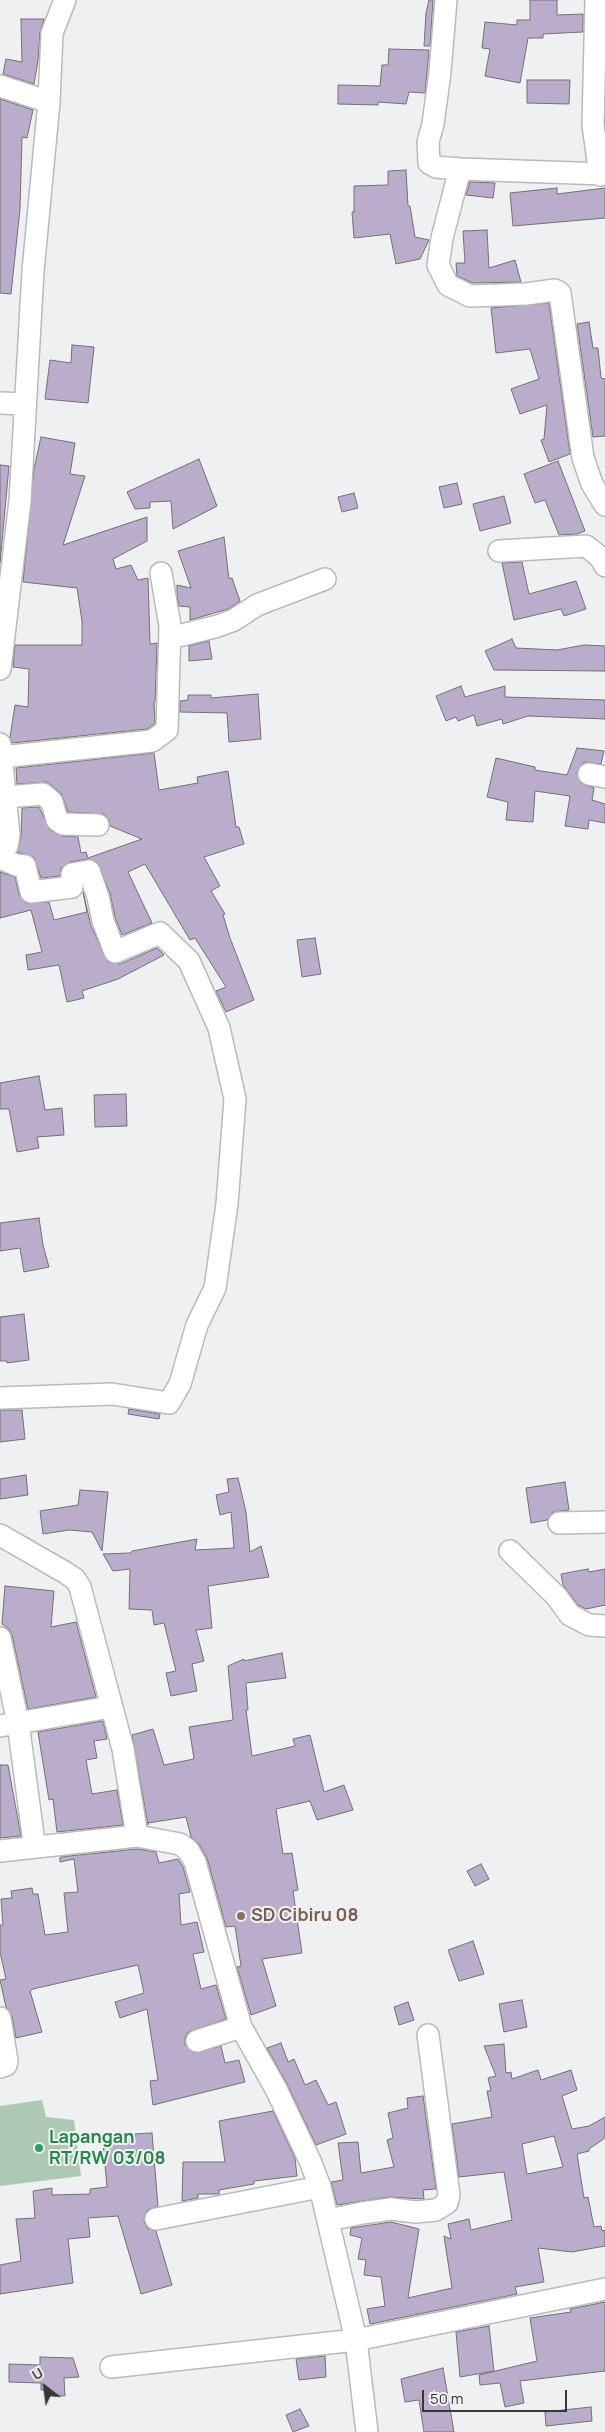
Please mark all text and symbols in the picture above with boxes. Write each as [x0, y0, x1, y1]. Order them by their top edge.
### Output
place label: SD Cibiru 08 [251, 1905, 358, 1927]
marker: SD Cibiru 08 [235, 1910, 247, 1922]
place label: Lapangan RT/RW 03/08 [49, 2127, 166, 2170]
marker: Lapangan RT/RW 03/08 [33, 2142, 45, 2154]
north arrow [20, 2362, 70, 2412]
text: U [28, 2363, 46, 2384]
scale bar [425, 2380, 570, 2412]
text: 50 m [430, 2388, 464, 2409]

